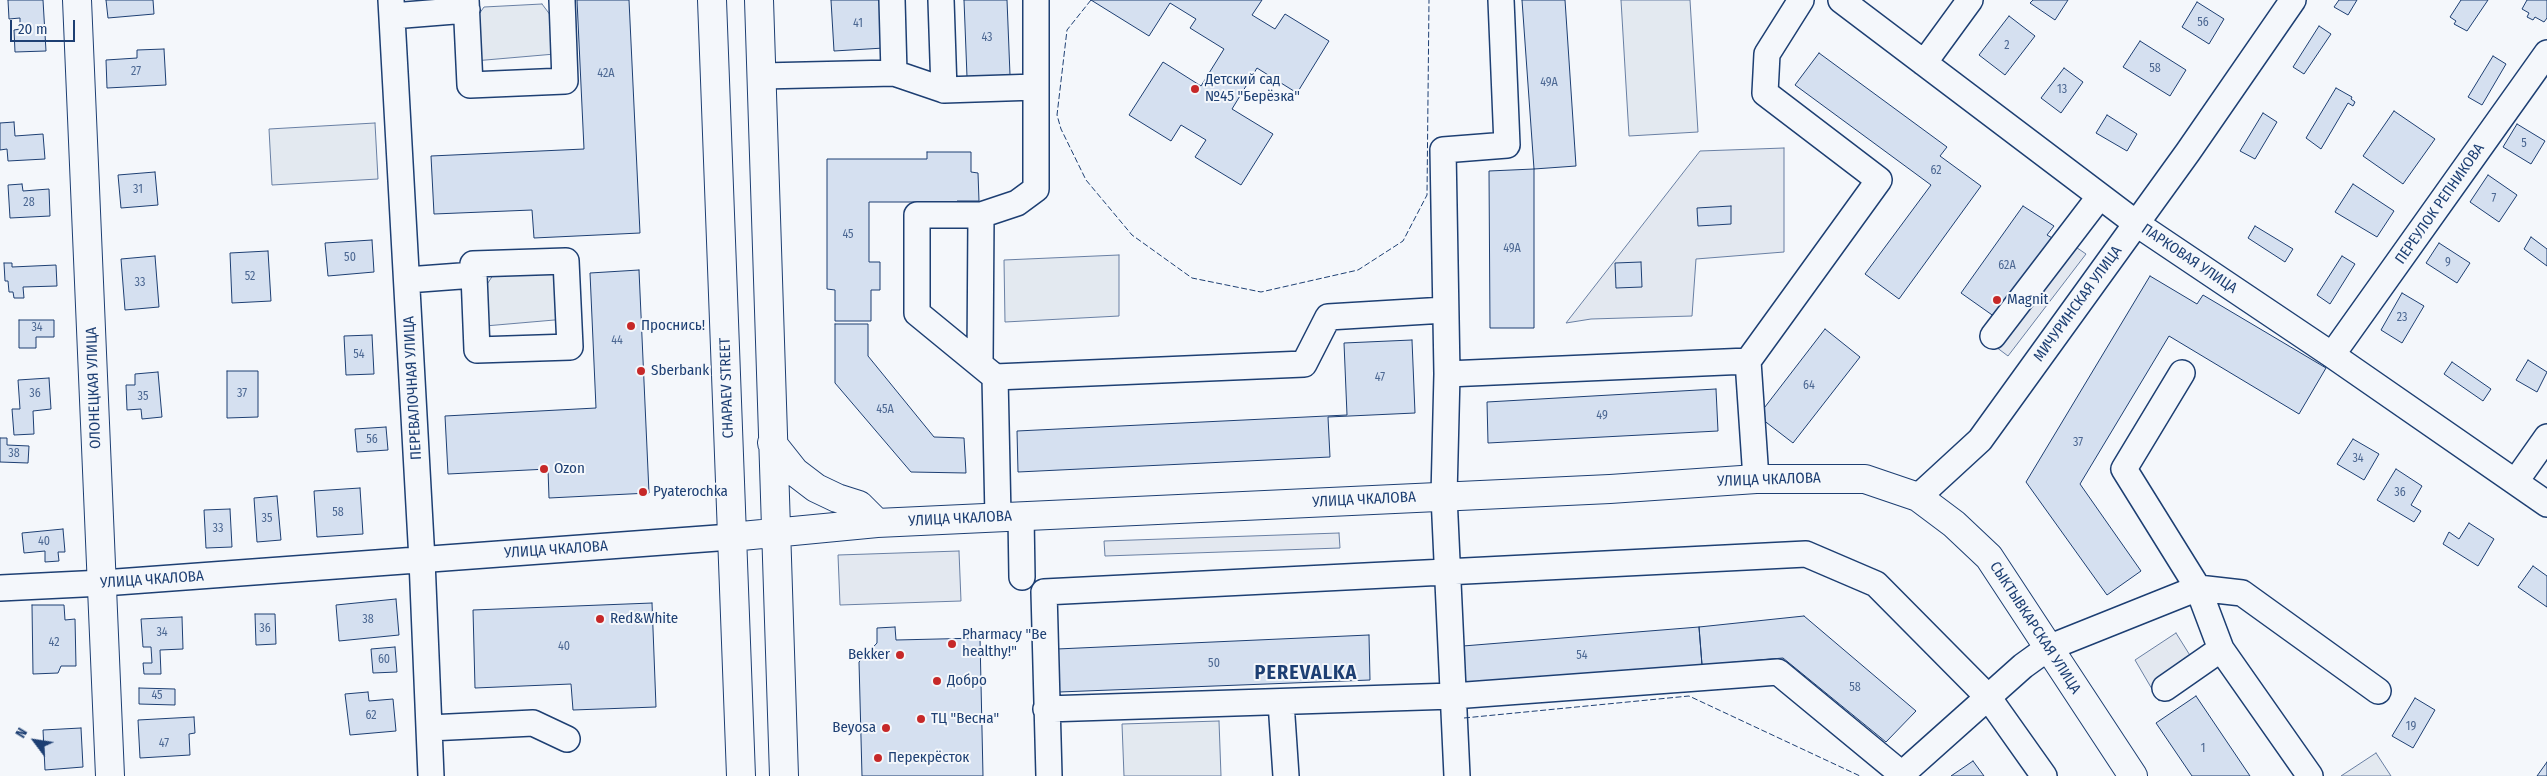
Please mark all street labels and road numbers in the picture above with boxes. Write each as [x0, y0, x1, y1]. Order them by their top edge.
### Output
street label: ПЕРЕУЛОК РЕПНИКОВА [2392, 140, 2488, 268]
street label: ПАРКОВАЯ УЛИЦА [2138, 220, 2240, 298]
street label: МИЧУРИНСКАЯ УЛИЦА [2030, 243, 2126, 365]
street label: ПЕРЕВАЛОЧНАЯ УЛИЦА [400, 316, 426, 460]
street label: ОЛОНЕЦКАЯ УЛИЦА [83, 327, 105, 449]
street label: CHAPAEV STREET [716, 337, 738, 439]
street label: УЛИЦА ЧКАЛОВА [1717, 469, 1821, 491]
street label: УЛИЦА ЧКАЛОВА [1312, 488, 1416, 512]
street label: УЛИЦА ЧКАЛОВА [908, 507, 1012, 531]
street label: УЛИЦА ЧКАЛОВА [504, 537, 608, 563]
street label: СЫКТЫВКАРСКАЯ УЛИЦА [1986, 559, 2084, 697]
street label: УЛИЦА ЧКАЛОВА [100, 567, 204, 593]

